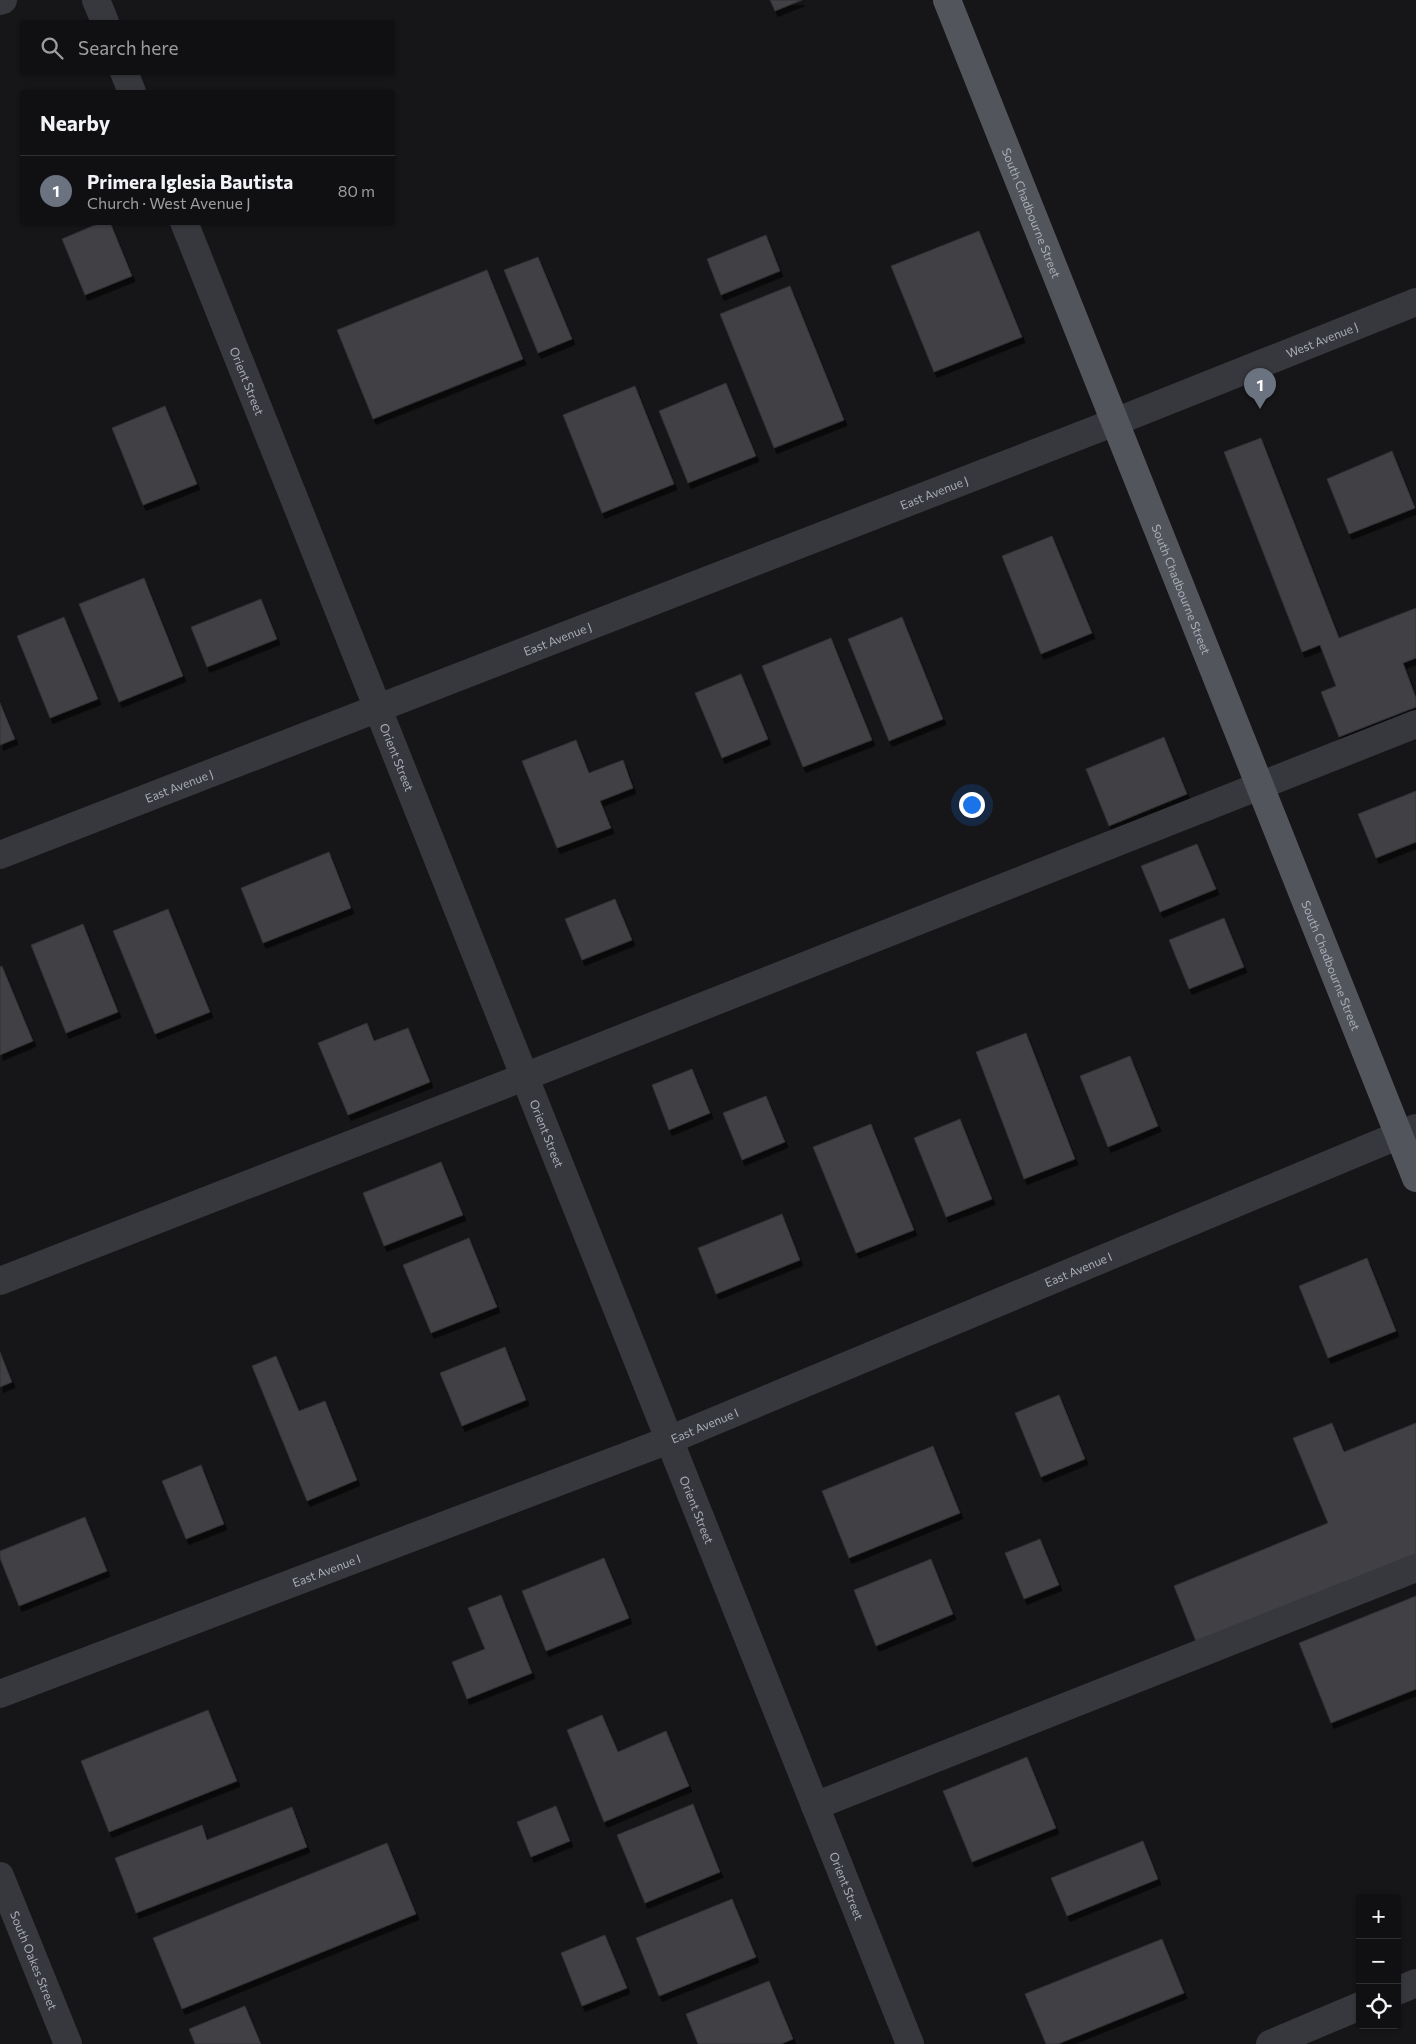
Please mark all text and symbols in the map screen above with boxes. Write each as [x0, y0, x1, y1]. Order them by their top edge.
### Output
search box [20, 20, 395, 75]
icon: search [38, 34, 66, 62]
text: Search here [78, 36, 178, 59]
text: Nearby [40, 110, 110, 135]
street label: South Chadbourne Street [1000, 146, 1064, 280]
text: Primera Iglesia Bautista [87, 170, 293, 193]
text: 1 [52, 181, 60, 200]
text: 80 m [338, 181, 375, 200]
text: Church · West Avenue J [87, 193, 251, 212]
street label: West Avenue J [1284, 319, 1360, 360]
street label: Orient Street [227, 345, 267, 417]
pin: 1 [1244, 368, 1276, 409]
street label: East Avenue J [898, 473, 970, 512]
street label: South Chadbourne Street [1149, 522, 1214, 656]
street label: East Avenue J [521, 619, 594, 658]
street label: Orient Street [377, 721, 417, 793]
street label: East Avenue J [143, 766, 215, 805]
your location [959, 792, 985, 818]
street label: South Chadbourne Street [1299, 898, 1363, 1032]
street label: Orient Street [527, 1097, 567, 1169]
street label: East Avenue I [1042, 1249, 1114, 1289]
street label: East Avenue I [669, 1405, 740, 1445]
street label: Orient Street [677, 1473, 717, 1546]
street label: East Avenue I [290, 1551, 362, 1589]
street label: Orient Street [827, 1850, 867, 1922]
map controls [1356, 1894, 1401, 2029]
button: + [1356, 1894, 1401, 1939]
street label: South Oakes Street [8, 1909, 60, 2012]
button: − [1356, 1939, 1401, 1984]
button: locate [1356, 1984, 1401, 2029]

